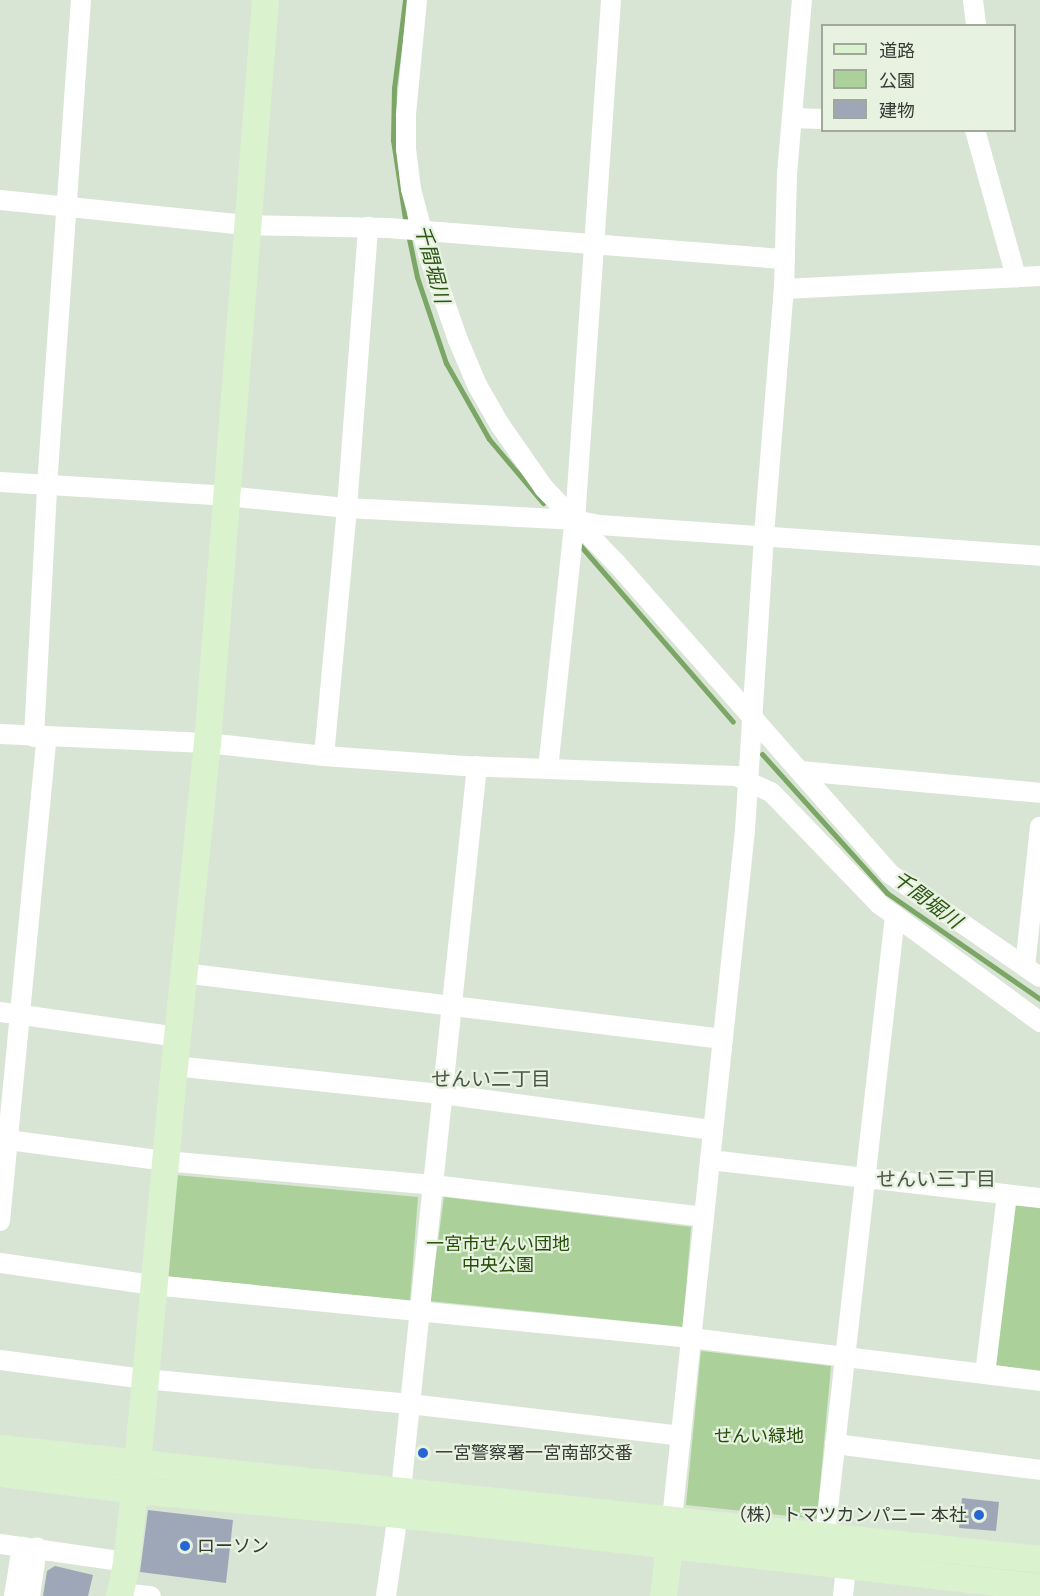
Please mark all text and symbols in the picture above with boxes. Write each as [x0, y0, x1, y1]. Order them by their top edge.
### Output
legend [821, 24, 1016, 132]
text: 道路 [879, 40, 915, 61]
text: 公園 [879, 70, 915, 91]
text: 建物 [879, 100, 915, 121]
water label: 千間堀川 [410, 222, 454, 306]
water label: 千間堀川 [888, 866, 966, 934]
district label: せんい二丁目 [431, 1067, 551, 1091]
district label: せんい三丁目 [876, 1167, 996, 1191]
park label: 一宮市せんい団地 中央公園 [426, 1234, 570, 1276]
park label: せんい緑地 [714, 1425, 804, 1447]
place label: 一宮警察署一宮南部交番 [435, 1442, 633, 1464]
marker: 一宮警察署一宮南部交番 [416, 1446, 430, 1460]
place label: （株）トマツカンパニー 本社 [729, 1504, 967, 1526]
marker: （株）トマツカンパニー 本社 [972, 1508, 986, 1522]
place label: ローソン [197, 1535, 269, 1557]
marker: ローソン [178, 1539, 192, 1553]

